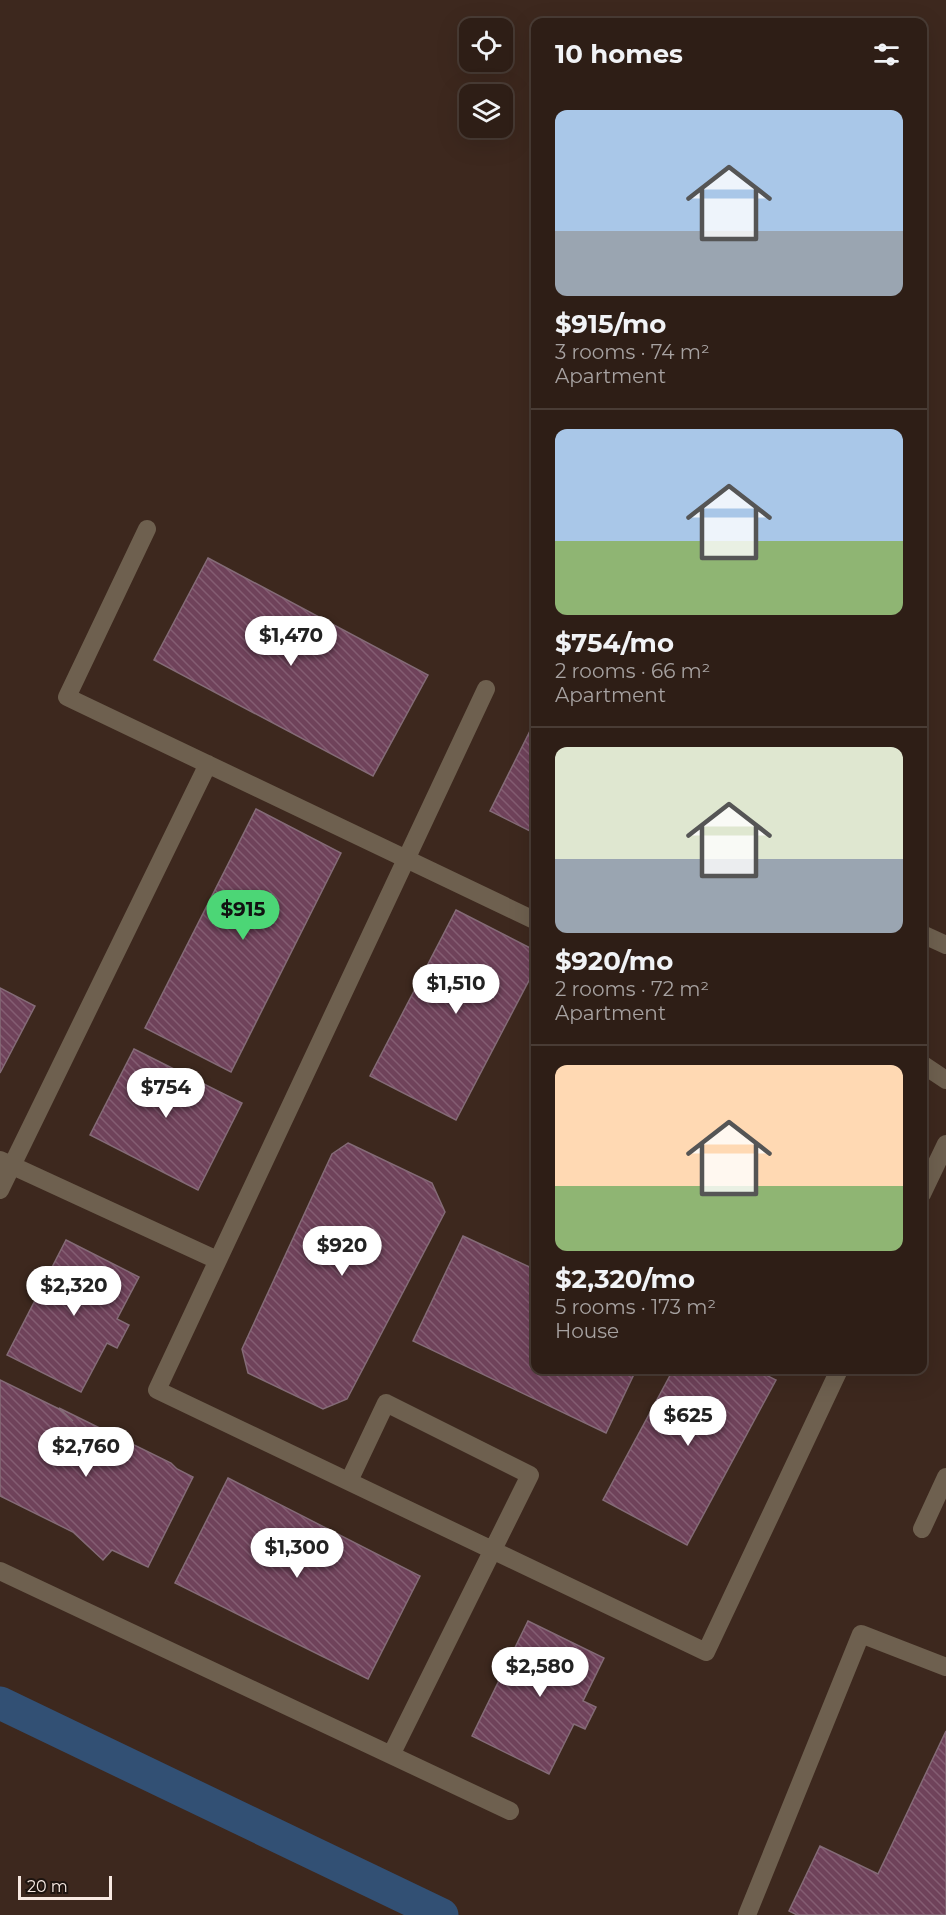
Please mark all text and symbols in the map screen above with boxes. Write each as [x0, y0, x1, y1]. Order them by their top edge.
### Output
map controls [459, 18, 513, 138]
button: locate [459, 18, 513, 72]
text: 10 homes [555, 38, 683, 70]
icon: filters [870, 38, 903, 71]
button: layers [459, 84, 513, 138]
icon: home [675, 149, 783, 257]
text: $915/mo [555, 308, 666, 340]
text: 3 rooms · 74 m² [555, 340, 710, 364]
text: Apartment [555, 364, 666, 388]
icon: home [675, 468, 783, 576]
pin: $1,470 [242, 616, 340, 667]
text: $1,470 [259, 623, 323, 647]
text: $754/mo [555, 627, 674, 659]
text: 2 rooms · 66 m² [555, 659, 710, 683]
text: Apartment [555, 683, 666, 707]
icon: home [675, 786, 783, 894]
pin: $915 [207, 890, 279, 941]
text: $915 [221, 897, 265, 921]
text: $920/mo [555, 945, 673, 977]
pin: $1,510 [407, 964, 505, 1015]
text: $1,510 [427, 971, 485, 995]
text: 2 rooms · 72 m² [555, 977, 709, 1001]
text: Apartment [555, 1001, 666, 1025]
pin: $754 [130, 1068, 202, 1119]
text: $754 [141, 1075, 191, 1099]
icon: home [675, 1104, 783, 1212]
pin: $920 [306, 1226, 378, 1277]
text: $920 [317, 1233, 367, 1257]
text: $2,320/mo [555, 1263, 695, 1295]
pin: $2,320 [25, 1266, 123, 1317]
text: $2,320 [40, 1273, 108, 1297]
text: 5 rooms · 173 m² [555, 1295, 716, 1319]
text: House [555, 1319, 619, 1343]
pin: $625 [652, 1396, 724, 1447]
text: $625 [663, 1403, 713, 1427]
pin: $2,760 [37, 1427, 135, 1478]
text: $2,760 [52, 1434, 120, 1458]
pin: $1,300 [248, 1528, 346, 1579]
text: $1,300 [265, 1535, 329, 1559]
pin: $2,580 [491, 1647, 589, 1698]
text: $2,580 [506, 1654, 574, 1678]
scale bar [18, 1873, 112, 1900]
text: 20 m [27, 1877, 68, 1896]

